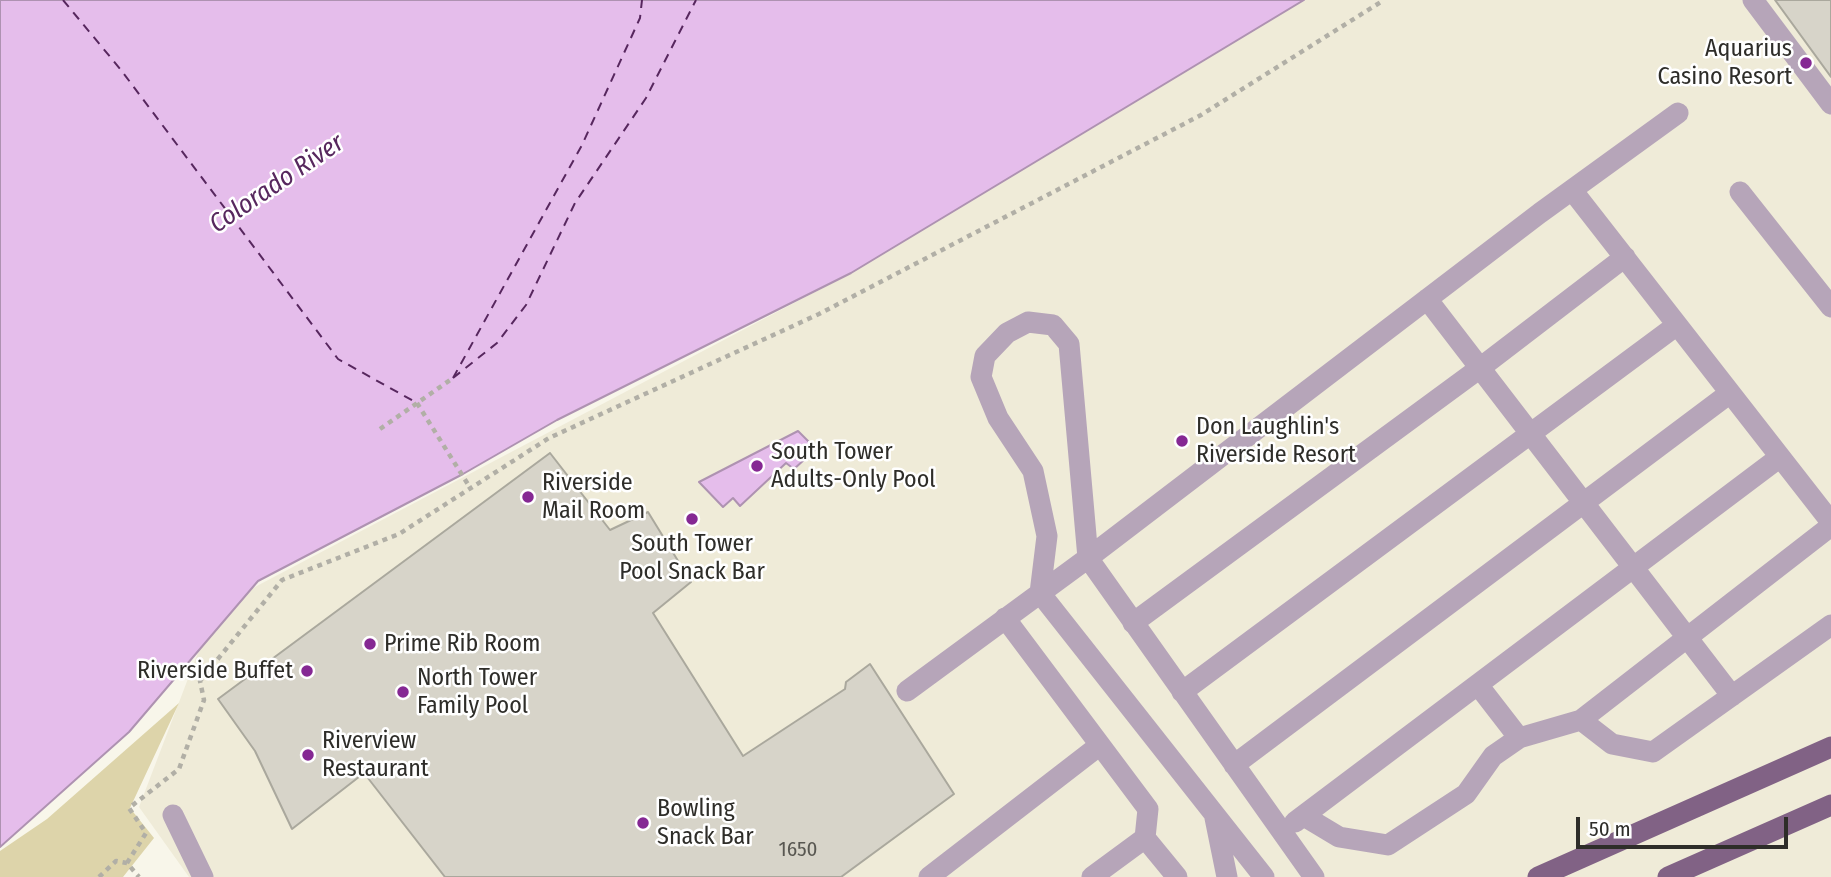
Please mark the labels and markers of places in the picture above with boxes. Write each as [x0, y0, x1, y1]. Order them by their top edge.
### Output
place label: Aquarius Casino Resort [1658, 35, 1792, 91]
marker: Aquarius Casino Resort [1798, 55, 1814, 71]
place label: Don Laughlin's Riverside Resort [1196, 413, 1356, 469]
marker: Don Laughlin's Riverside Resort [1174, 433, 1190, 449]
place label: South Tower Adults-Only Pool [771, 438, 936, 494]
marker: South Tower Adults-Only Pool [749, 458, 765, 474]
place label: Riverside Mail Room [542, 469, 645, 525]
marker: Riverside Mail Room [520, 489, 536, 505]
marker: South Tower Pool Snack Bar [684, 511, 700, 527]
place label: South Tower Pool Snack Bar [619, 530, 765, 586]
place label: Prime Rib Room [384, 630, 540, 658]
marker: Prime Rib Room [362, 636, 378, 652]
place label: Riverside Buffet [137, 657, 293, 685]
marker: Riverside Buffet [299, 663, 315, 679]
place label: North Tower Family Pool [417, 664, 537, 720]
marker: North Tower Family Pool [395, 684, 411, 700]
place label: Riverview Restaurant [322, 727, 429, 783]
marker: Riverview Restaurant [300, 747, 316, 763]
place label: Bowling Snack Bar [657, 795, 754, 851]
marker: Bowling Snack Bar [635, 815, 651, 831]

